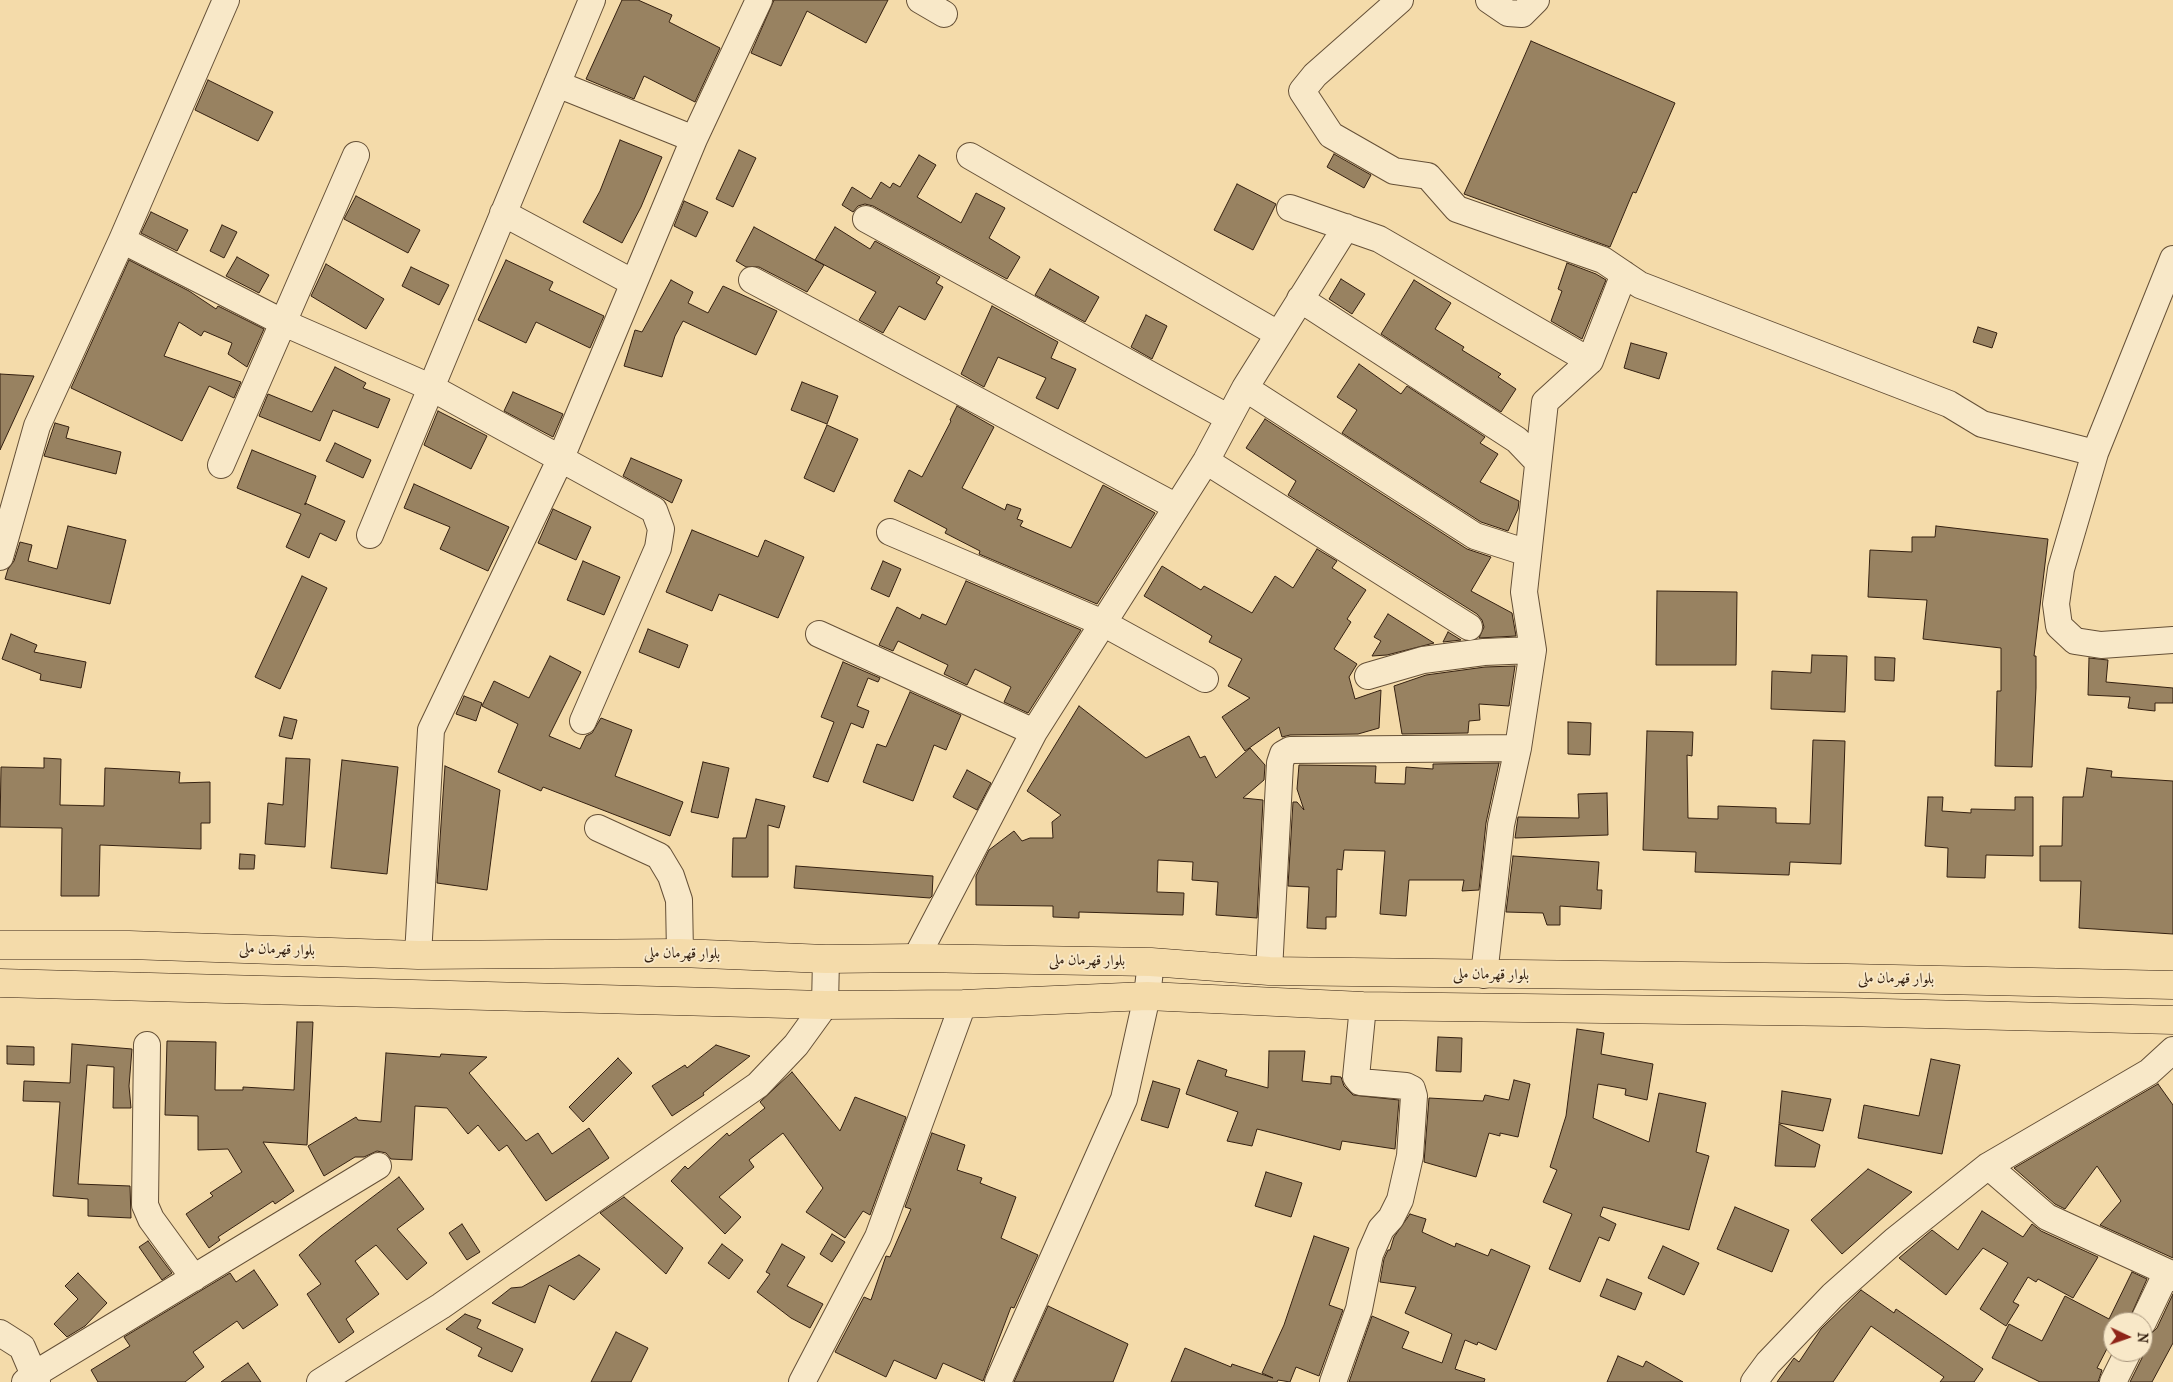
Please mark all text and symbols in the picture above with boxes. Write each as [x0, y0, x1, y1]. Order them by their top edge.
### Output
street label: بلوار قهرمان ملی [239, 940, 315, 960]
street label: بلوار قهرمان ملی [644, 944, 720, 964]
street label: بلوار قهرمان ملی [1049, 951, 1125, 971]
street label: بلوار قهرمان ملی [1453, 965, 1529, 985]
street label: بلوار قهرمان ملی [1858, 969, 1934, 989]
north arrow [2103, 1312, 2153, 1362]
text: N [2134, 1332, 2151, 1344]

